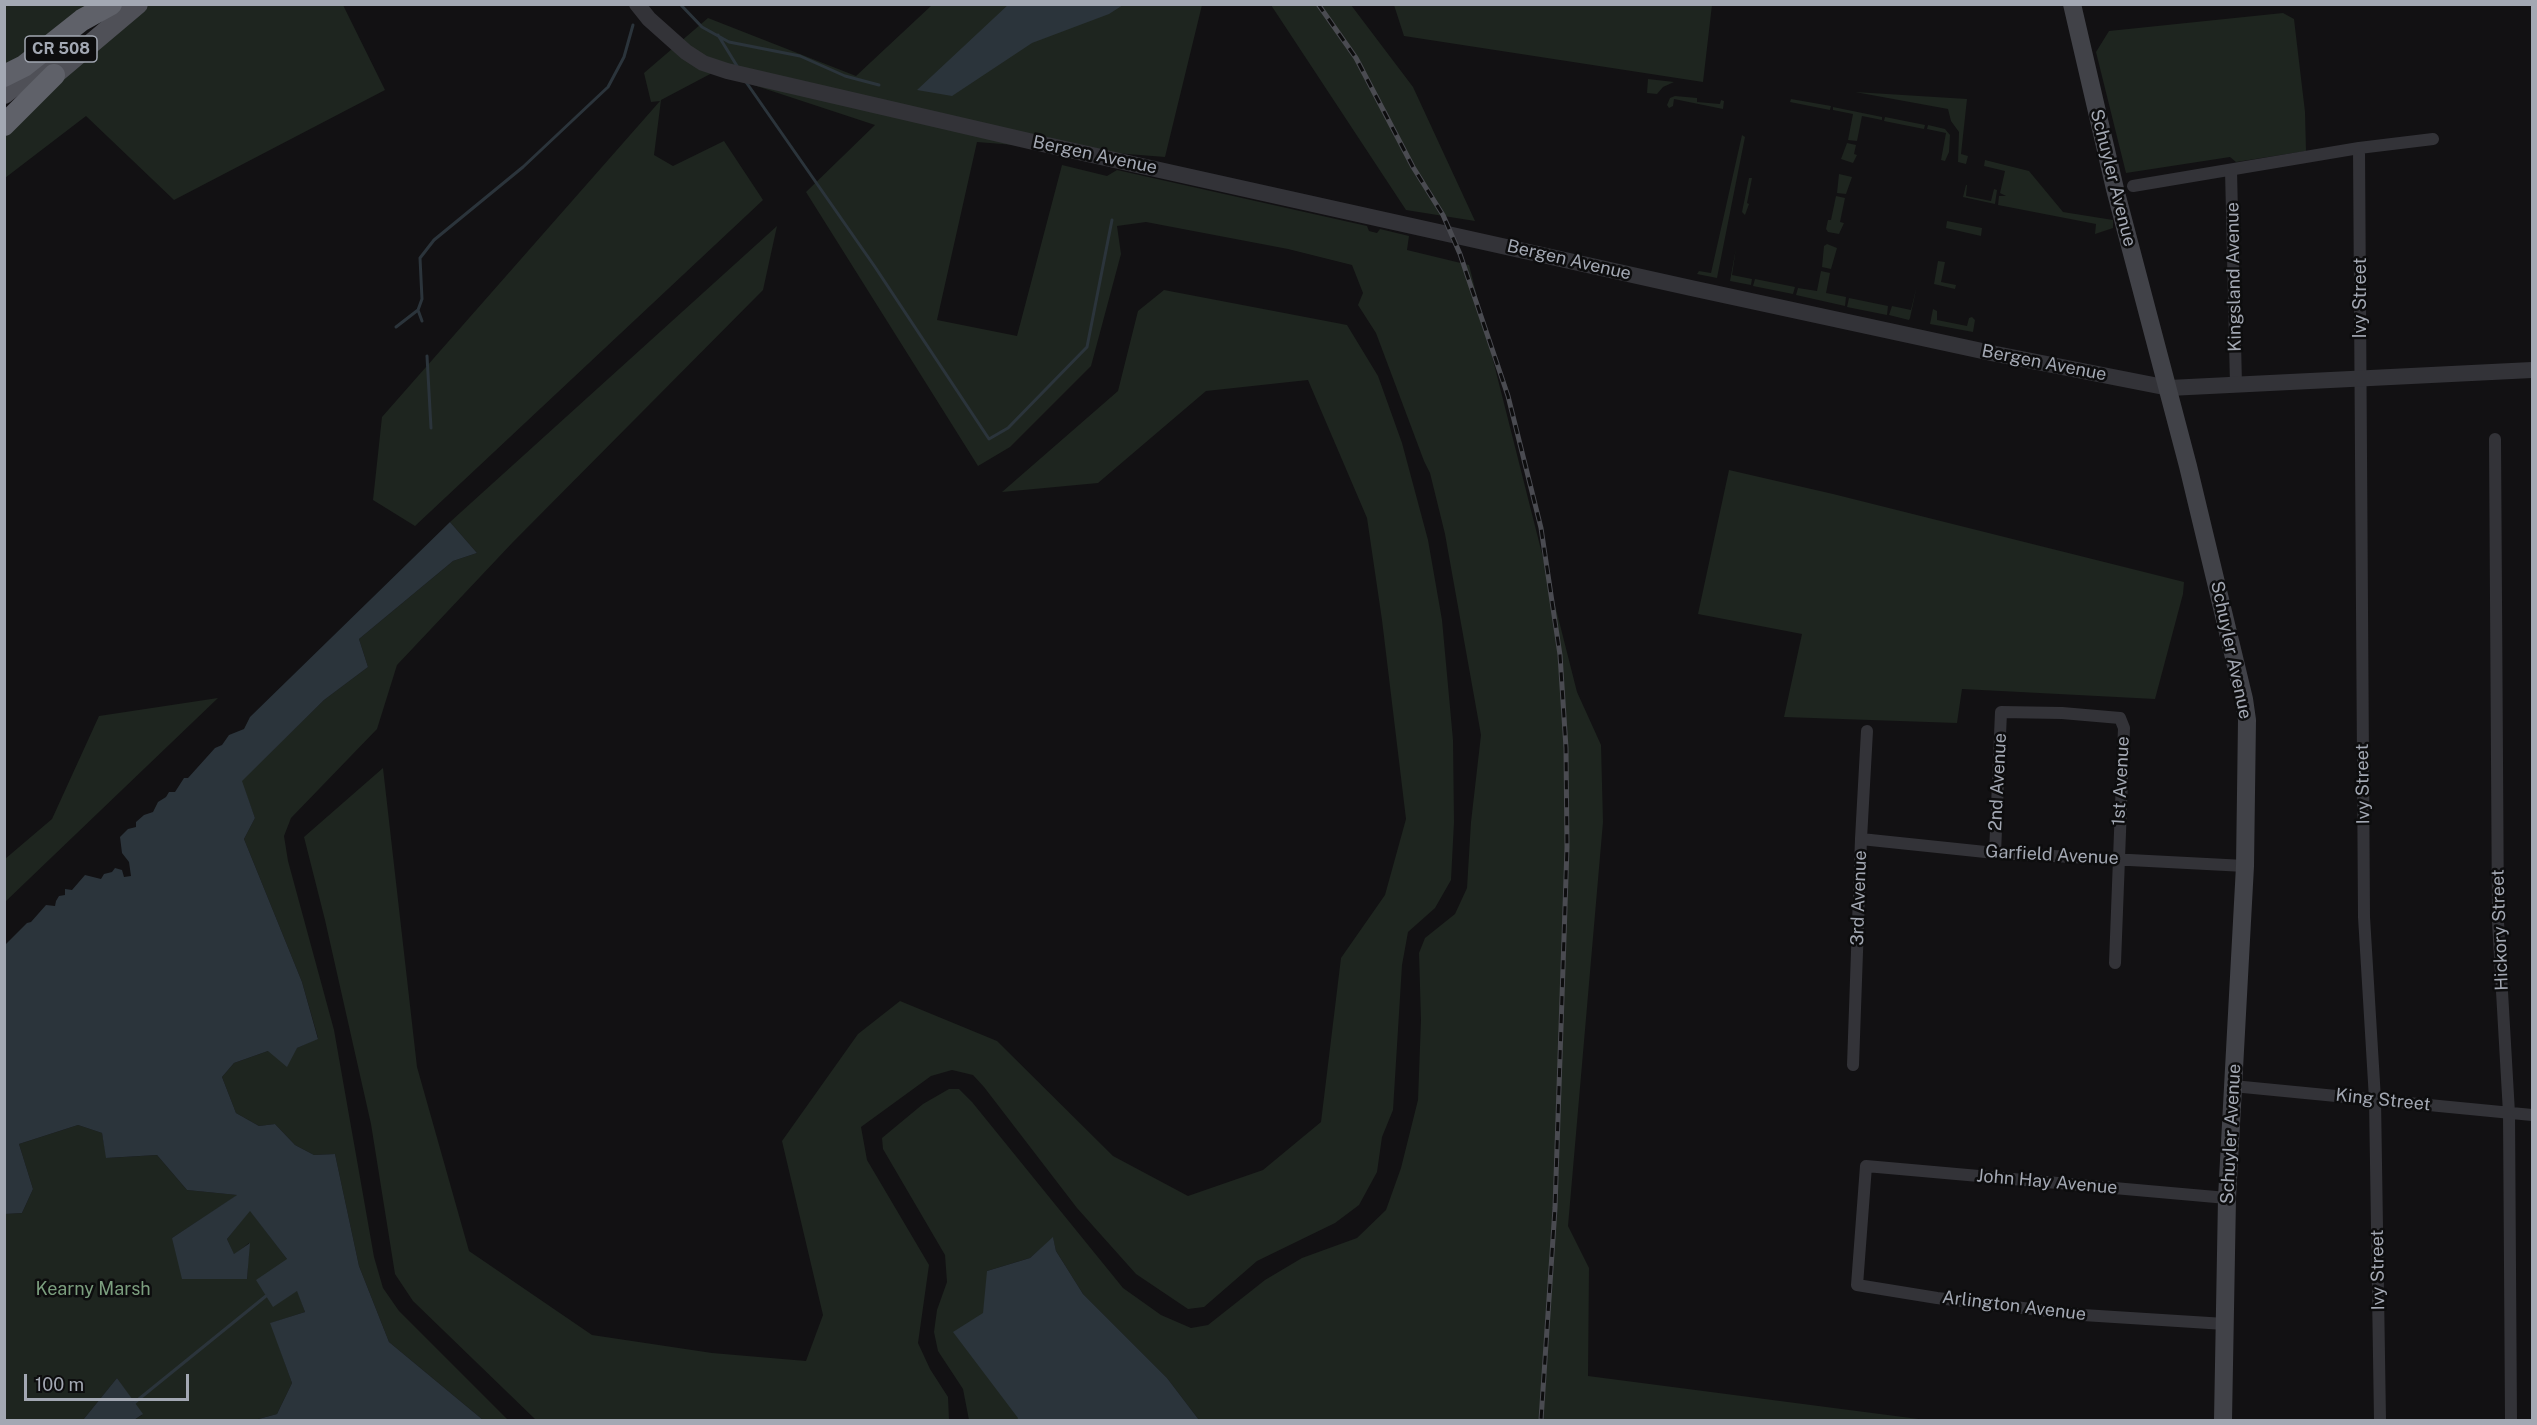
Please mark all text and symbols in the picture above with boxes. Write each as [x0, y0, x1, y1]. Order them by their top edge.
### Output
road number: CR 508 [25, 36, 97, 62]
street label: Schuyler Avenue [2086, 107, 2140, 249]
street label: Bergen Avenue [1031, 131, 1159, 179]
street label: Kingsland Avenue [2222, 202, 2246, 352]
street label: Bergen Avenue [1505, 235, 1633, 285]
street label: Ivy Street [2349, 258, 2371, 338]
street label: Bergen Avenue [1980, 340, 2108, 386]
street label: Schuyler Avenue [2206, 579, 2256, 721]
street label: 2nd Avenue [1985, 732, 2011, 832]
street label: 1st Avenue [2108, 736, 2134, 826]
street label: Ivy Street [2351, 743, 2375, 825]
street label: Garfield Avenue [1985, 841, 2119, 869]
street label: 3rd Avenue [1847, 850, 1871, 946]
street label: Hickory Street [2487, 869, 2513, 991]
street label: Schuyler Avenue [2217, 1063, 2245, 1205]
street label: King Street [2334, 1084, 2432, 1116]
street label: John Hay Avenue [1976, 1165, 2118, 1199]
street label: Ivy Street [2366, 1229, 2390, 1311]
park label: Kearny Marsh [35, 1278, 151, 1300]
street label: Arlington Avenue [1941, 1286, 2087, 1326]
scale bar [27, 1362, 192, 1400]
text: 100 m [35, 1374, 84, 1395]

